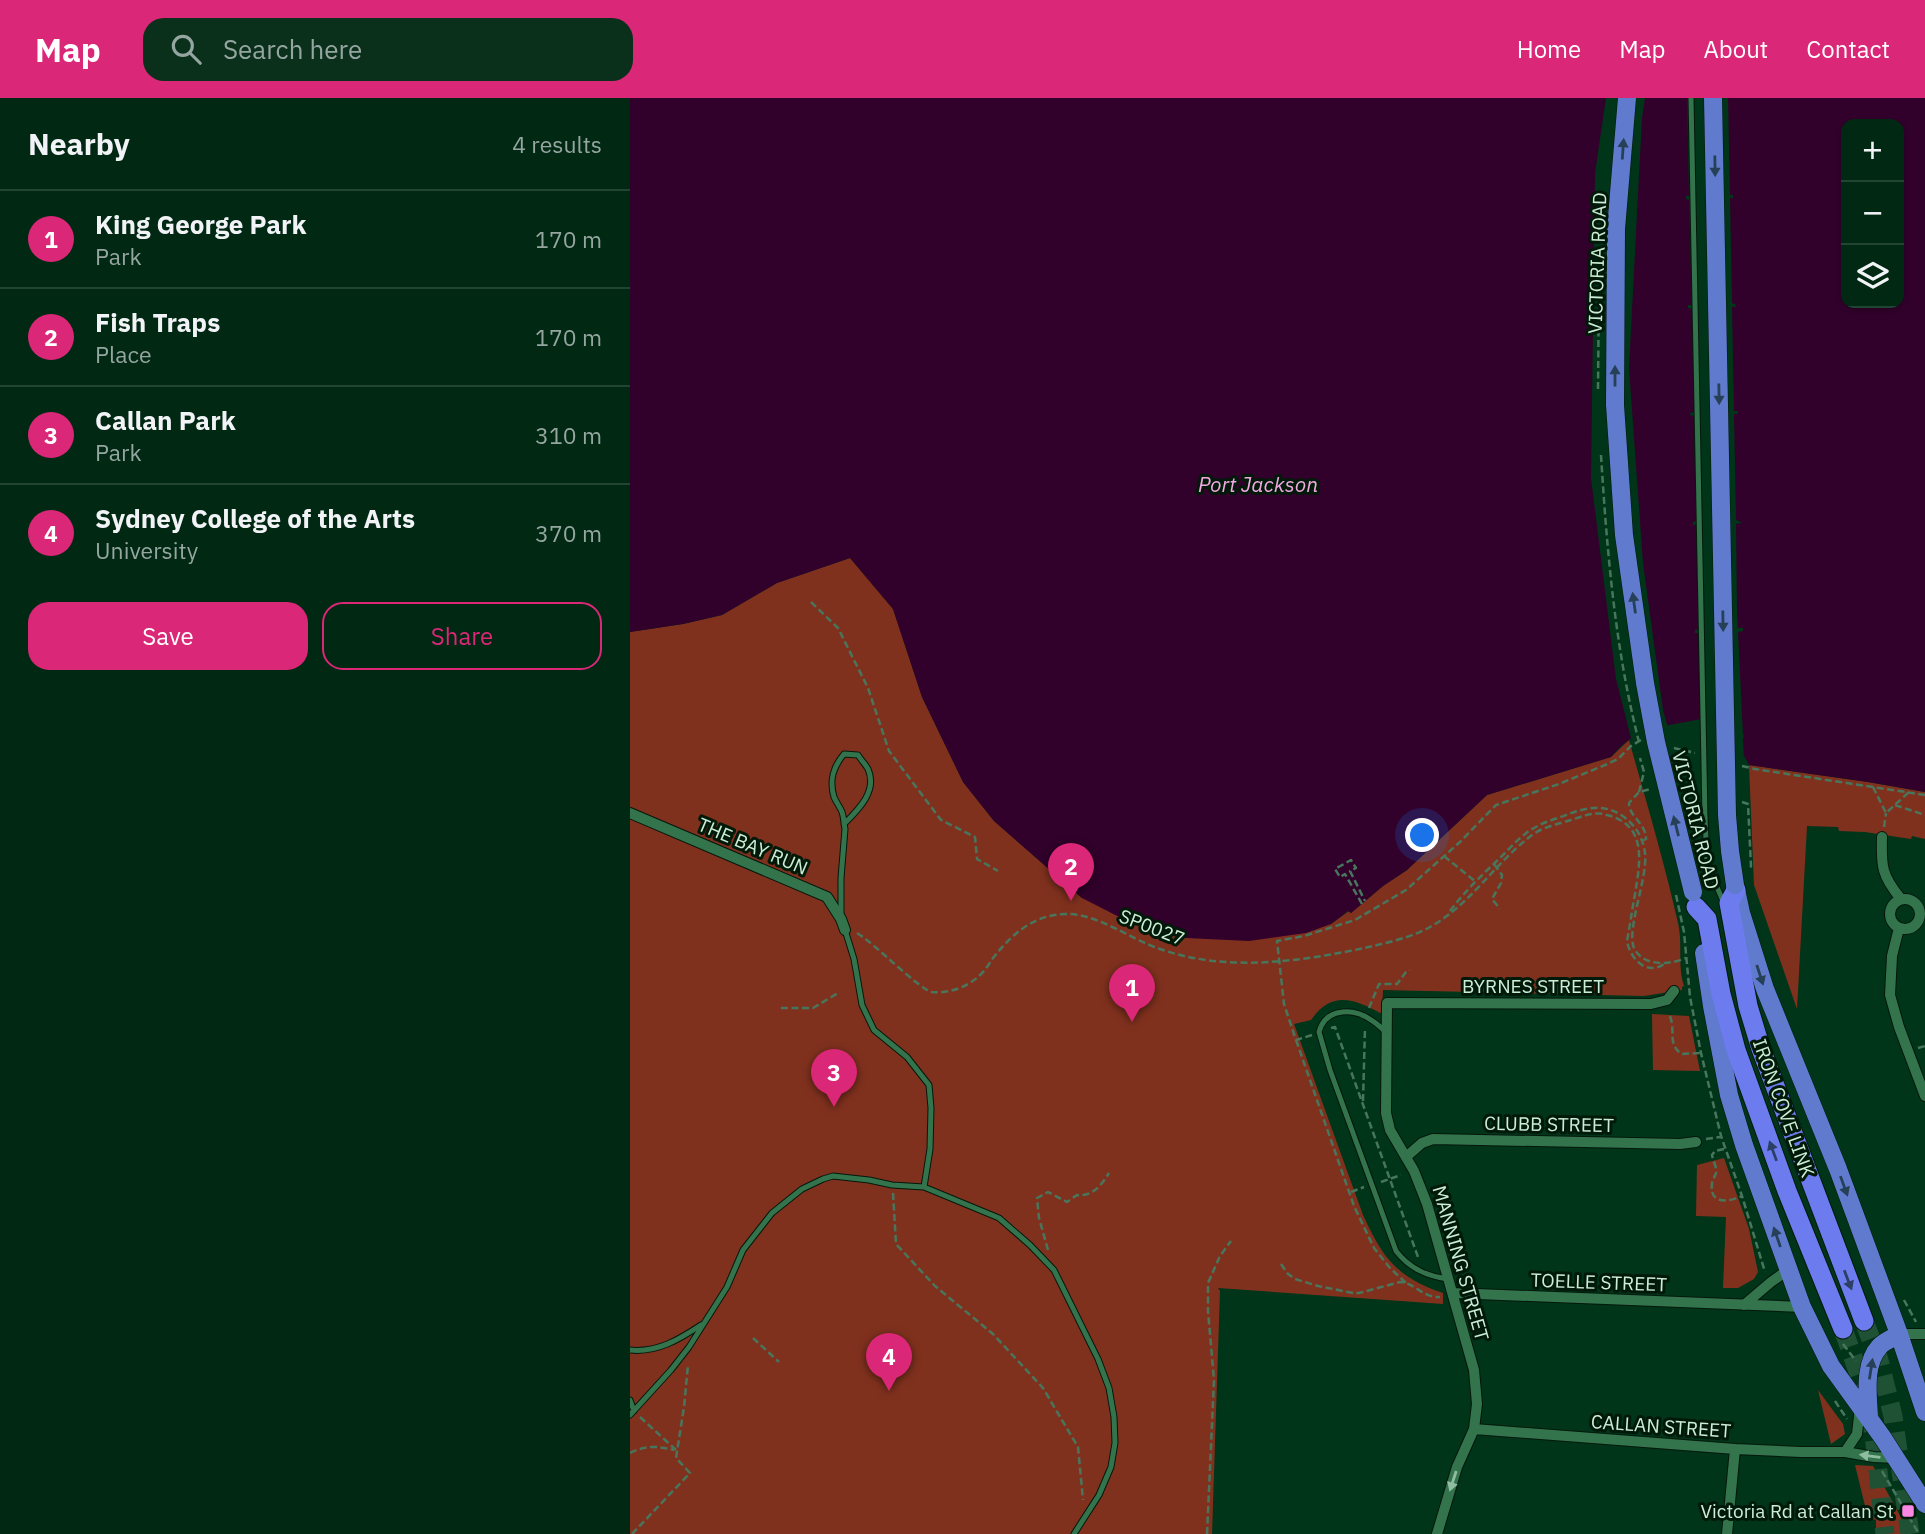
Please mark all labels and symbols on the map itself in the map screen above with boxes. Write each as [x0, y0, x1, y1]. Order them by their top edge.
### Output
one-way arrow [1618, 138, 1629, 160]
one-way arrow [1709, 155, 1720, 177]
street label: VICTORIA ROAD [1583, 192, 1611, 334]
one-way arrow [1610, 365, 1621, 387]
one-way arrow [1713, 383, 1725, 405]
water label: Port Jackson [1198, 470, 1318, 498]
one-way arrow [1628, 592, 1639, 614]
one-way arrow [1718, 610, 1729, 632]
street label: VICTORIA ROAD [1667, 748, 1725, 892]
street label: THE BAY RUN [694, 812, 812, 880]
one-way arrow [1670, 815, 1681, 837]
your location [1405, 818, 1439, 852]
pin: 2 [1048, 843, 1094, 901]
street label: SP0027 [1116, 904, 1188, 950]
pin: 1 [1109, 964, 1155, 1022]
one-way arrow [1755, 964, 1766, 985]
street label: BYRNES STREET [1462, 974, 1604, 998]
street label: IRON COVE LINK [1748, 1036, 1820, 1180]
pin: 3 [811, 1049, 857, 1107]
street label: CLUBB STREET [1484, 1111, 1614, 1137]
one-way arrow [1767, 1141, 1778, 1162]
one-way arrow [1839, 1175, 1850, 1196]
street label: MANNING STREET [1427, 1183, 1495, 1343]
one-way arrow [1771, 1226, 1782, 1247]
street label: TOELLE STREET [1530, 1268, 1668, 1296]
one-way arrow [1843, 1270, 1854, 1291]
pin: 4 [866, 1333, 912, 1391]
one-way arrow [1865, 1358, 1876, 1380]
street label: CALLAN STREET [1590, 1409, 1732, 1443]
one-way arrow [1859, 1450, 1881, 1461]
one-way arrow [1447, 1470, 1458, 1491]
place label: Victoria Rd at Callan St [1701, 1499, 1894, 1523]
marker: Victoria Rd at Callan St [1900, 1503, 1916, 1519]

